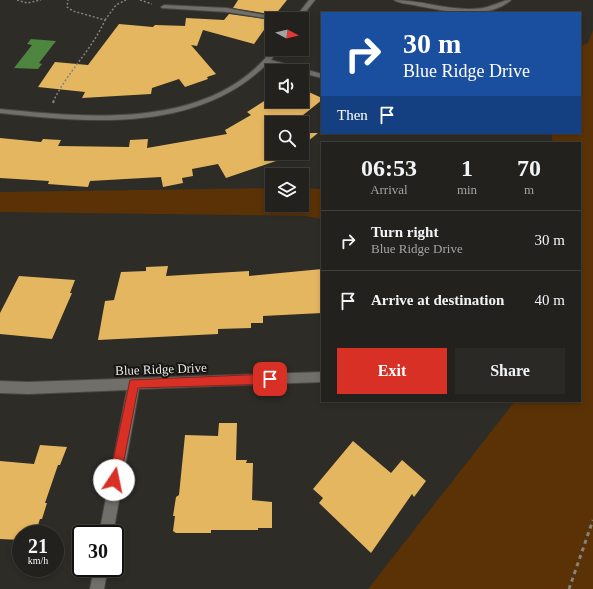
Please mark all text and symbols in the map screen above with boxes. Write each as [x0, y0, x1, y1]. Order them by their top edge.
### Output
north arrow [265, 12, 309, 56]
map controls [265, 12, 309, 212]
icon: right [337, 28, 389, 80]
text: 30 m [403, 28, 461, 59]
text: Blue Ridge Drive [403, 61, 530, 81]
button: sound [265, 64, 309, 108]
icon: arrive [376, 104, 398, 126]
text: Then [337, 107, 368, 123]
button: search [265, 116, 309, 160]
text: 06:53 [361, 155, 417, 181]
text: 1 [461, 155, 473, 181]
text: 70 [517, 155, 541, 181]
button: layers [265, 168, 309, 212]
text: Arrival [370, 182, 408, 197]
text: min [457, 182, 477, 197]
text: m [524, 182, 534, 197]
text: Turn right [371, 224, 438, 240]
icon: right [337, 230, 359, 252]
text: 30 m [535, 232, 565, 248]
text: Blue Ridge Drive [371, 241, 463, 256]
icon: arrive [337, 290, 359, 312]
text: Arrive at destination [371, 292, 504, 308]
text: 40 m [535, 292, 565, 308]
button: Exit [337, 348, 447, 394]
button: Share [455, 348, 565, 394]
street label: Blue Ridge Drive [115, 360, 207, 378]
pin [253, 362, 287, 396]
icon: arrive [259, 368, 281, 390]
position arrow [93, 459, 135, 501]
speed limit sign: 30 [72, 525, 124, 577]
text: 21 [28, 535, 48, 557]
text: km/h [28, 555, 48, 566]

